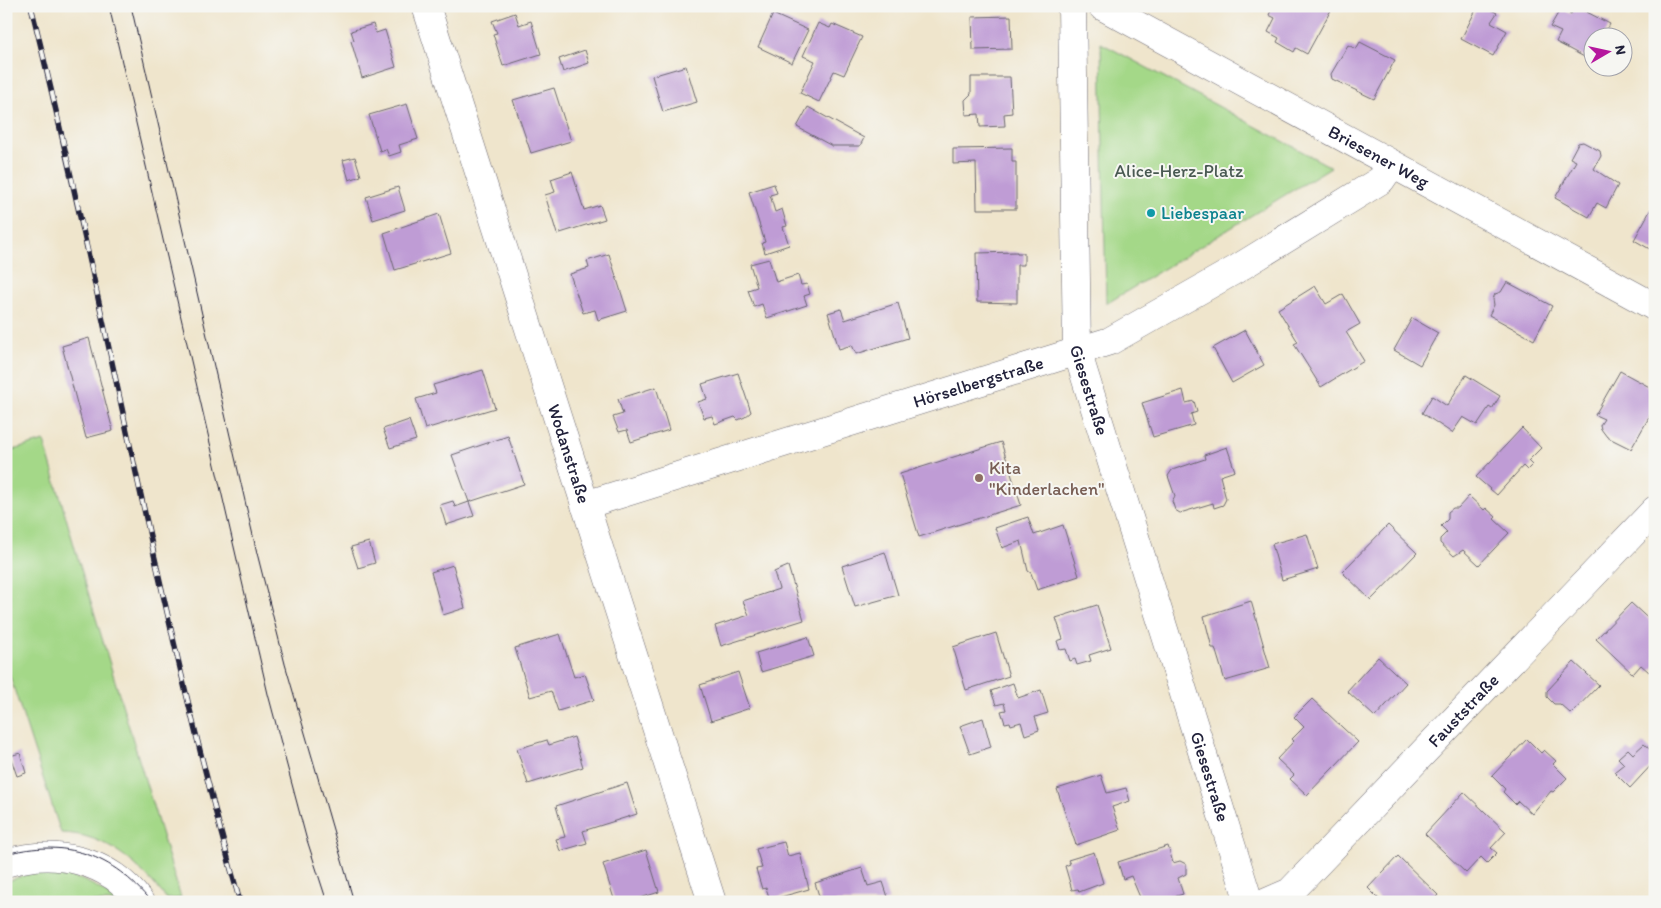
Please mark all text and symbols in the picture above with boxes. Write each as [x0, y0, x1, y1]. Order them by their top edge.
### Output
north arrow [1584, 28, 1634, 78]
text: N [1611, 44, 1629, 56]
street label: Briesener Weg [1324, 120, 1434, 193]
park label: Alice-Herz-Platz [1115, 160, 1244, 182]
place label: Liebespaar [1161, 202, 1245, 224]
marker: Liebespaar [1145, 207, 1157, 219]
street label: Giesestraße [1065, 342, 1114, 438]
street label: Hörselbergstraße [910, 351, 1046, 413]
street label: Wodanstraße [543, 401, 595, 506]
place label: Kita "Kinderlachen" [989, 457, 1105, 500]
marker: Kita "Kinderlachen" [973, 472, 985, 484]
street label: Fauststraße [1423, 669, 1504, 752]
street label: Giesestraße [1185, 729, 1234, 824]

